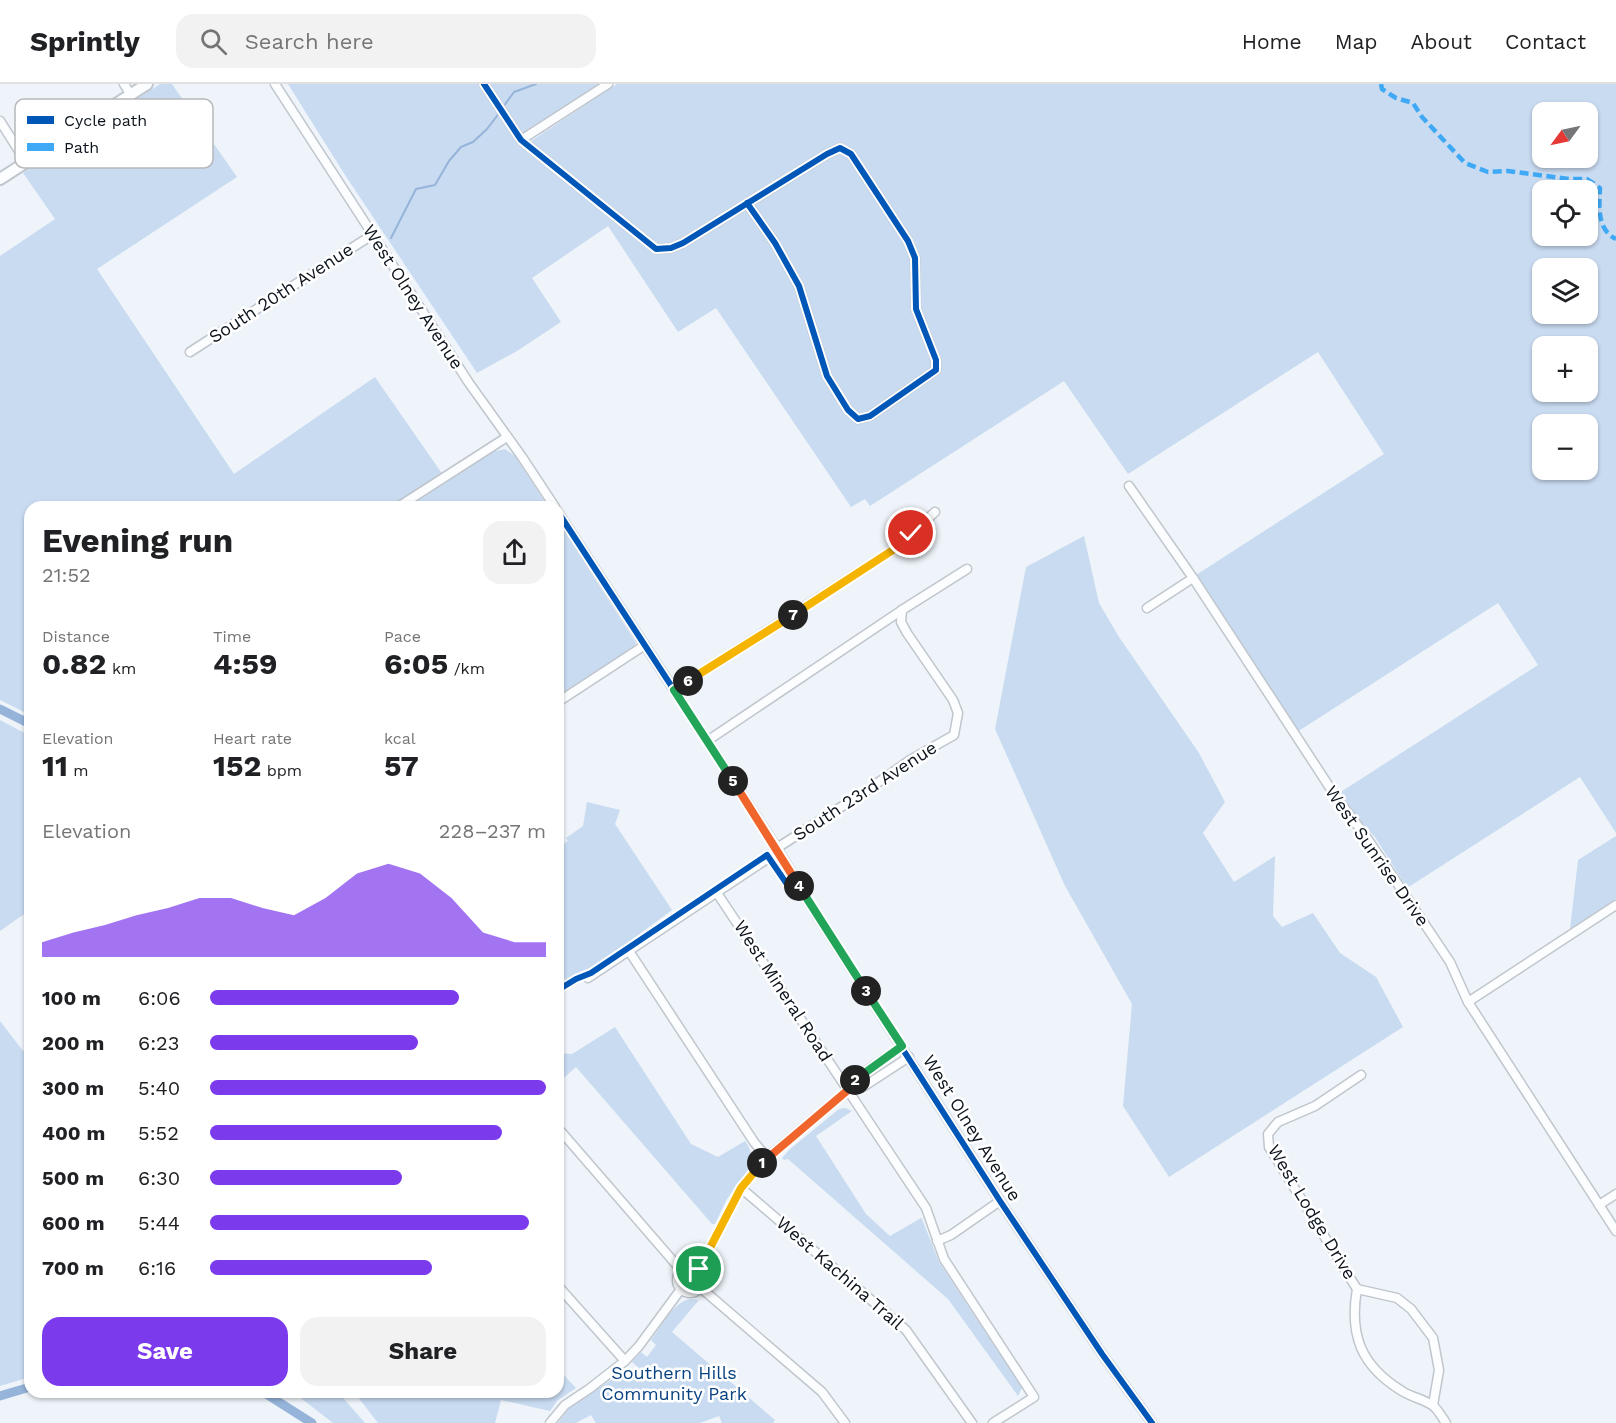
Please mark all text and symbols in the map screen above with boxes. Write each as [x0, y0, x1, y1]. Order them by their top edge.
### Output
search box [176, 14, 596, 68]
text: Sprintly [30, 25, 140, 58]
icon: search [197, 25, 230, 58]
text: Search here [245, 29, 374, 54]
text: Home [1242, 29, 1302, 54]
text: Map [1335, 29, 1378, 54]
text: About [1411, 29, 1472, 54]
text: Contact [1505, 29, 1586, 54]
legend [15, 99, 213, 168]
north arrow [1532, 102, 1598, 168]
map controls [1532, 102, 1598, 480]
text: Cycle path [64, 111, 147, 130]
text: Path [64, 138, 99, 157]
button: locate [1532, 180, 1598, 246]
street label: West Olney Avenue [359, 220, 468, 373]
street label: South 20th Avenue [205, 238, 357, 347]
button: layers [1532, 258, 1598, 324]
button: + [1532, 336, 1598, 402]
button: − [1532, 414, 1598, 480]
pin [885, 507, 936, 558]
icon: check [894, 516, 927, 549]
text: Evening run [42, 521, 233, 560]
button: share [483, 521, 546, 584]
text: 21:52 [42, 563, 91, 587]
pin: 7 [778, 600, 808, 630]
text: 7 [788, 605, 798, 624]
text: Distance [42, 627, 110, 646]
text: Time [213, 627, 251, 646]
text: Pace [384, 627, 421, 646]
text: 0.82 [42, 646, 106, 681]
text: 4:59 [213, 646, 277, 681]
text: 6:05 [384, 646, 448, 681]
text: km [106, 659, 136, 678]
text: /km [448, 659, 485, 678]
pin: 6 [673, 666, 703, 696]
text: 6 [683, 671, 693, 690]
text: Elevation [42, 729, 113, 748]
text: Heart rate [213, 729, 292, 748]
text: kcal [384, 729, 416, 748]
street label: South 23rd Avenue [789, 736, 940, 845]
text: 11 [42, 748, 68, 783]
text: 152 [213, 748, 261, 783]
text: 57 [384, 748, 419, 783]
text: m [68, 761, 89, 780]
text: bpm [261, 761, 302, 780]
pin: 5 [718, 766, 748, 796]
text: 5 [728, 771, 738, 790]
street label: West Sunrise Drive [1321, 781, 1434, 930]
text: Elevation [42, 819, 131, 843]
text: 228–237 m [439, 819, 546, 843]
pin: 4 [784, 871, 814, 901]
text: 4 [794, 876, 804, 895]
street label: West Mineral Road [730, 916, 837, 1065]
pin: 3 [851, 976, 881, 1006]
text: 3 [861, 981, 871, 1000]
text: 100 m [42, 986, 101, 1010]
text: 6:06 [138, 986, 181, 1010]
text: 200 m [42, 1031, 104, 1055]
text: 6:23 [138, 1031, 179, 1055]
street label: West Olney Avenue [919, 1051, 1026, 1205]
pin: 2 [840, 1065, 870, 1095]
text: 2 [850, 1070, 860, 1089]
text: 300 m [42, 1076, 104, 1100]
text: 5:40 [138, 1076, 180, 1100]
text: 400 m [42, 1121, 105, 1145]
text: 5:52 [138, 1121, 179, 1145]
street label: West Lodge Drive [1264, 1140, 1361, 1283]
pin: 1 [747, 1148, 777, 1178]
text: 1 [759, 1153, 765, 1172]
text: 500 m [42, 1166, 104, 1190]
text: 6:30 [138, 1166, 180, 1190]
text: 600 m [42, 1211, 105, 1235]
text: 5:44 [138, 1211, 180, 1235]
street label: West Kachina Trail [772, 1212, 909, 1334]
pin [673, 1243, 724, 1294]
icon: arrive [682, 1252, 715, 1285]
text: 700 m [42, 1256, 104, 1280]
text: 6:16 [138, 1256, 176, 1280]
button: Save [42, 1317, 288, 1386]
button: Share [300, 1317, 546, 1386]
park label: Southern Hills Community Park [601, 1362, 747, 1404]

